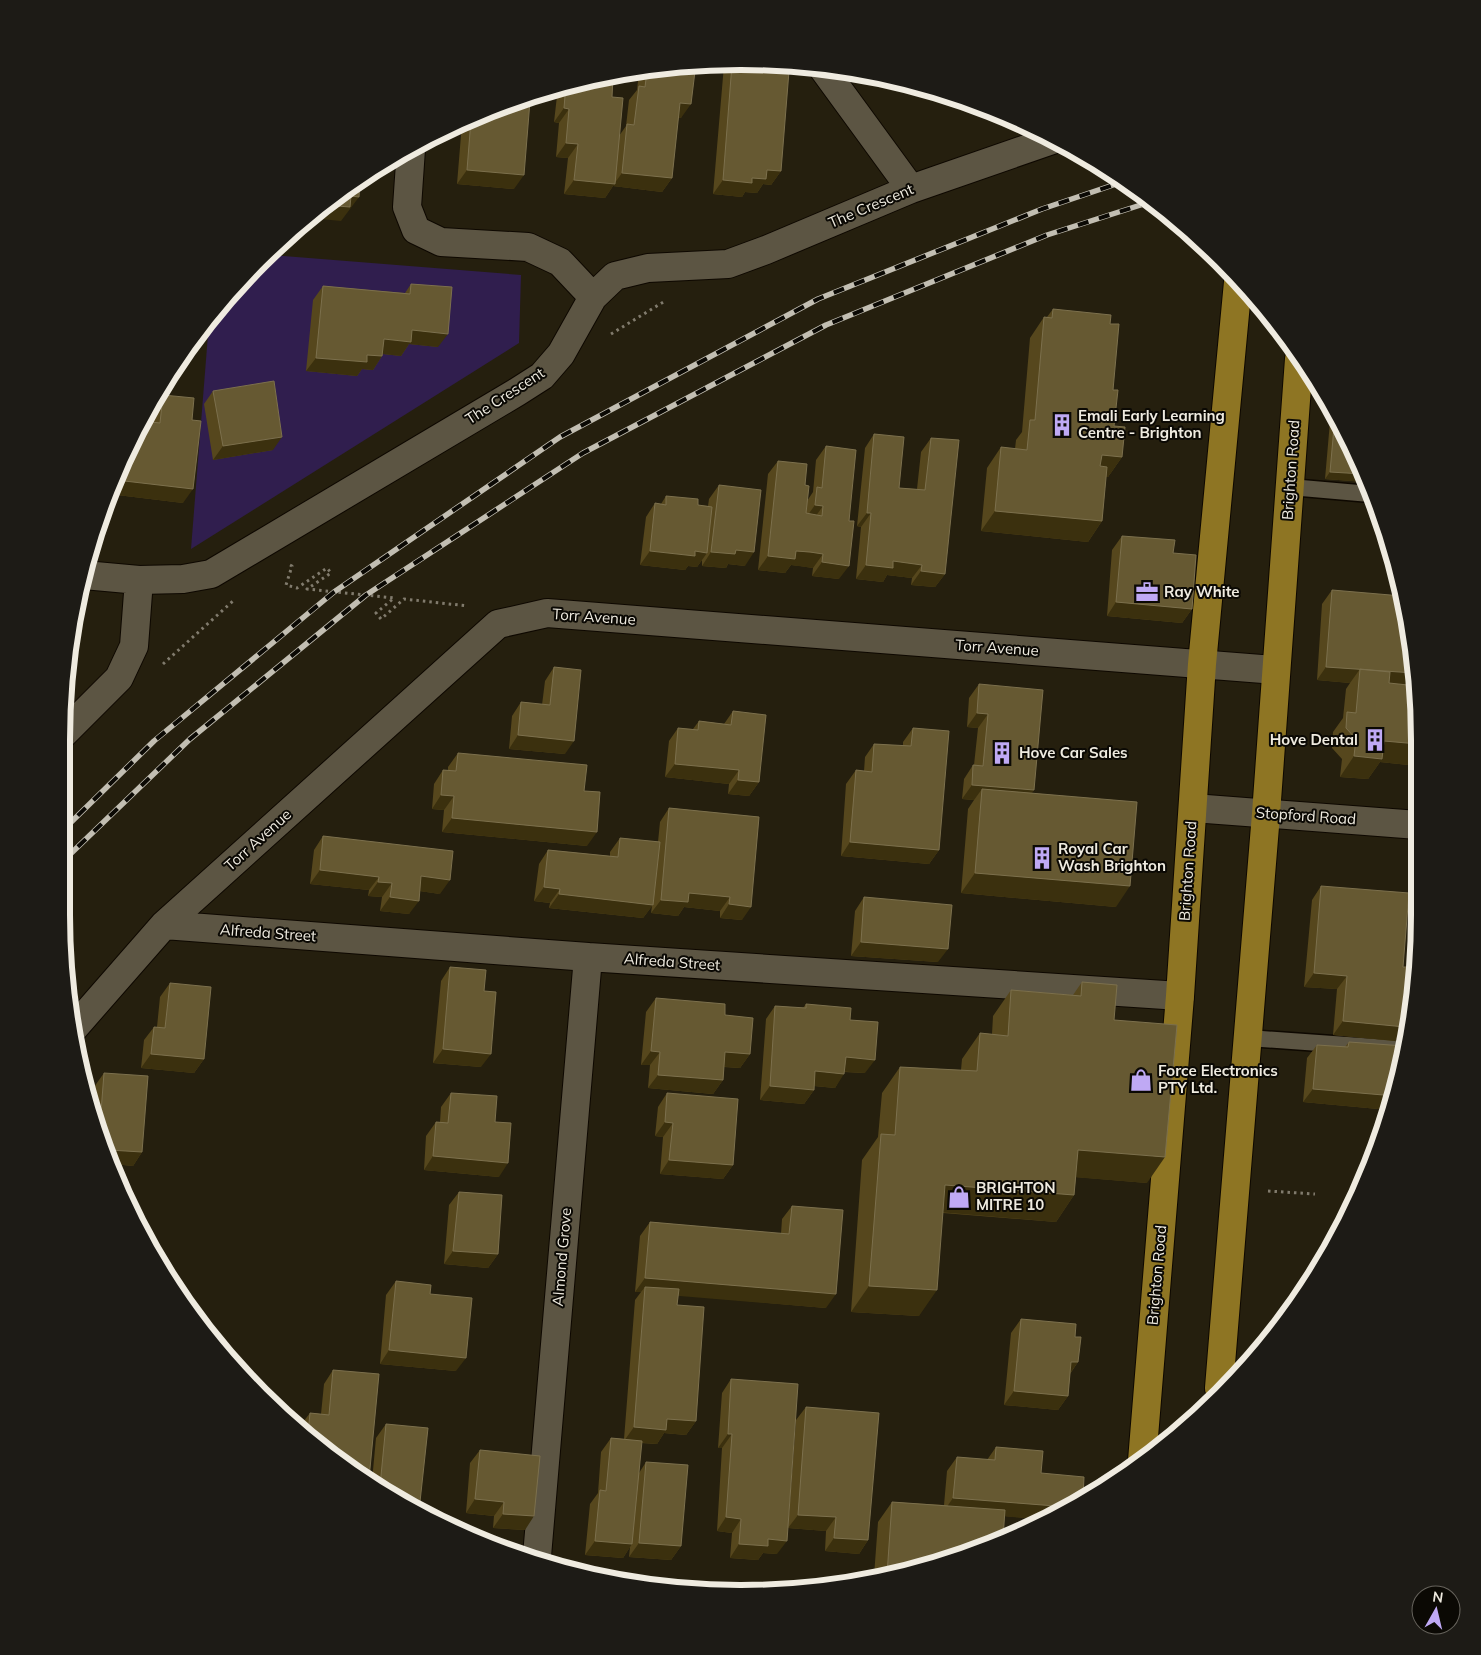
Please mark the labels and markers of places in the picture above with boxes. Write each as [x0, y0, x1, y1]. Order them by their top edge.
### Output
place label: Emali Early Learning Centre - Brighton [1078, 406, 1225, 442]
building icon: Emali Early Learning Centre - Brighton [1049, 412, 1075, 438]
office icon: Ray White [1134, 579, 1160, 605]
place label: Ray White [1164, 582, 1240, 601]
building icon: Hove Dental [1362, 727, 1388, 753]
place label: Hove Dental [1270, 730, 1358, 749]
building icon: Hove Car Sales [989, 740, 1015, 766]
place label: Hove Car Sales [1019, 743, 1128, 762]
place label: Royal Car Wash Brighton [1058, 839, 1166, 875]
building icon: Royal Car Wash Brighton [1029, 845, 1055, 871]
place label: Force Electronics PTY Ltd. [1158, 1061, 1278, 1097]
shop icon: Force Electronics PTY Ltd. [1128, 1067, 1154, 1093]
place label: BRIGHTON MITRE 10 [976, 1178, 1056, 1214]
shop icon: BRIGHTON MITRE 10 [946, 1184, 972, 1210]

